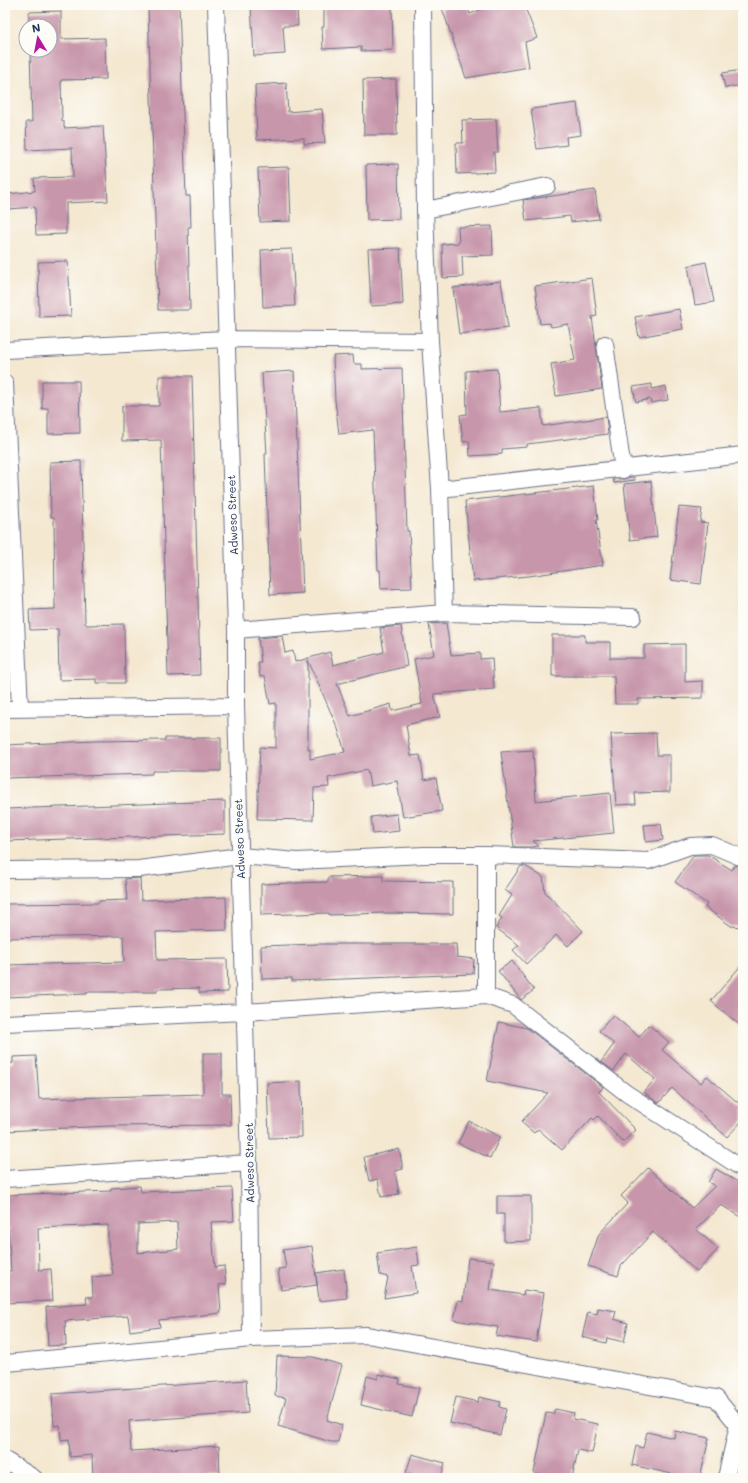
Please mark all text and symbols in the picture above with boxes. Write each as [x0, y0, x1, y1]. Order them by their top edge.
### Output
north arrow [18, 18, 58, 58]
text: N [31, 20, 42, 36]
street label: Adweso Street [223, 474, 241, 555]
street label: Adweso Street [230, 798, 248, 879]
street label: Adweso Street [241, 1123, 257, 1203]

